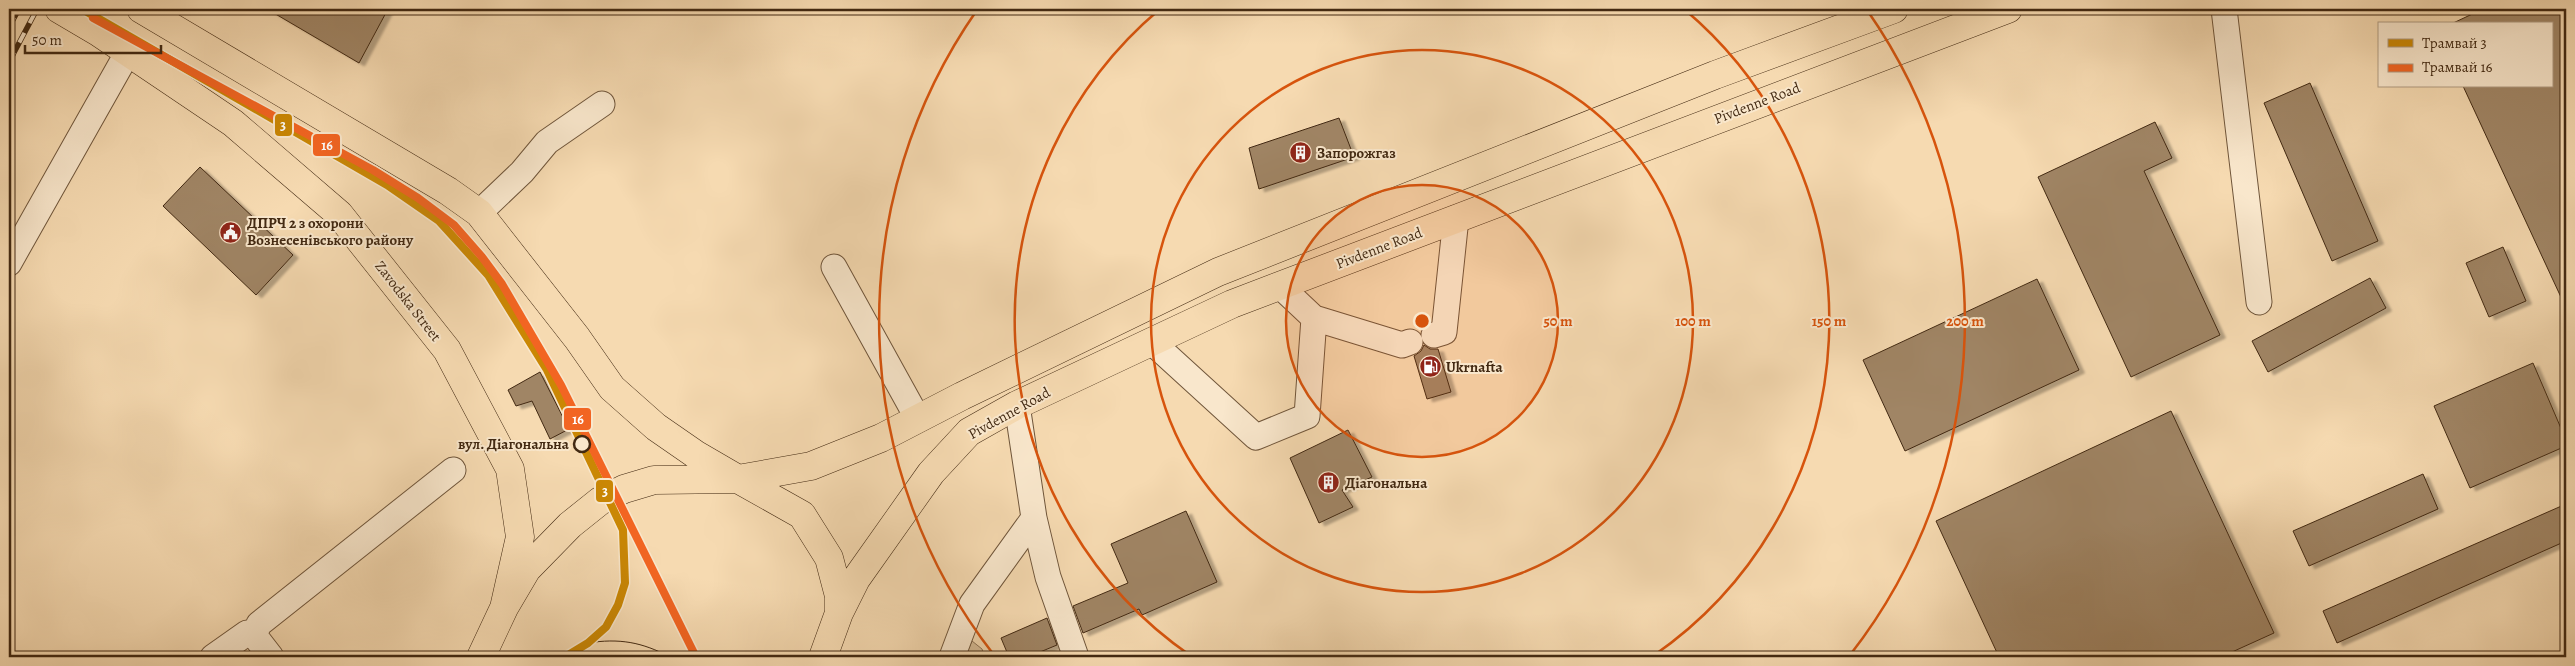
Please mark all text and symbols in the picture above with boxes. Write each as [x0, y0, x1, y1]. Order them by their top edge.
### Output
scale bar [25, 22, 161, 54]
legend [2378, 22, 2552, 88]
text: 50 m [32, 30, 62, 50]
text: Трамвай 3 [2422, 33, 2487, 53]
text: Трамвай 16 [2422, 57, 2493, 77]
street label: Pivdenne Road [1711, 77, 1804, 129]
line badge: 3 [274, 113, 293, 137]
text: 3 [280, 116, 286, 135]
line badge: 16 [312, 133, 341, 157]
text: 16 [321, 136, 333, 155]
building icon: Запорожгаз [1289, 141, 1313, 165]
place label: Запорожгаз [1317, 143, 1396, 163]
place label: ДПРЧ 2 з охорони Вознесенівського району [247, 213, 414, 250]
public building icon: ДПРЧ 2 з охорони Вознесенівського району [219, 220, 243, 244]
street label: Pivdenne Road [1333, 222, 1426, 274]
street label: Zavodska Street [370, 257, 446, 345]
text: 50 m [1543, 311, 1573, 331]
text: 100 m [1675, 311, 1711, 331]
text: 150 m [1812, 311, 1847, 331]
text: 200 m [1946, 311, 1984, 331]
centre of rings [1413, 312, 1431, 330]
fuel station icon: Ukrnafta [1418, 355, 1442, 379]
place label: Ukrnafta [1446, 357, 1503, 377]
street label: Pivdenne Road [964, 382, 1054, 444]
line badge: 16 [563, 407, 592, 431]
text: 16 [572, 410, 584, 429]
place label: вул. Діагональна [458, 434, 570, 454]
marker: вул. Діагональна [573, 435, 591, 453]
building icon: Діагональна [1317, 471, 1341, 495]
place label: Діагональна [1345, 473, 1428, 493]
line badge: 3 [595, 479, 614, 503]
text: 3 [602, 482, 608, 501]

